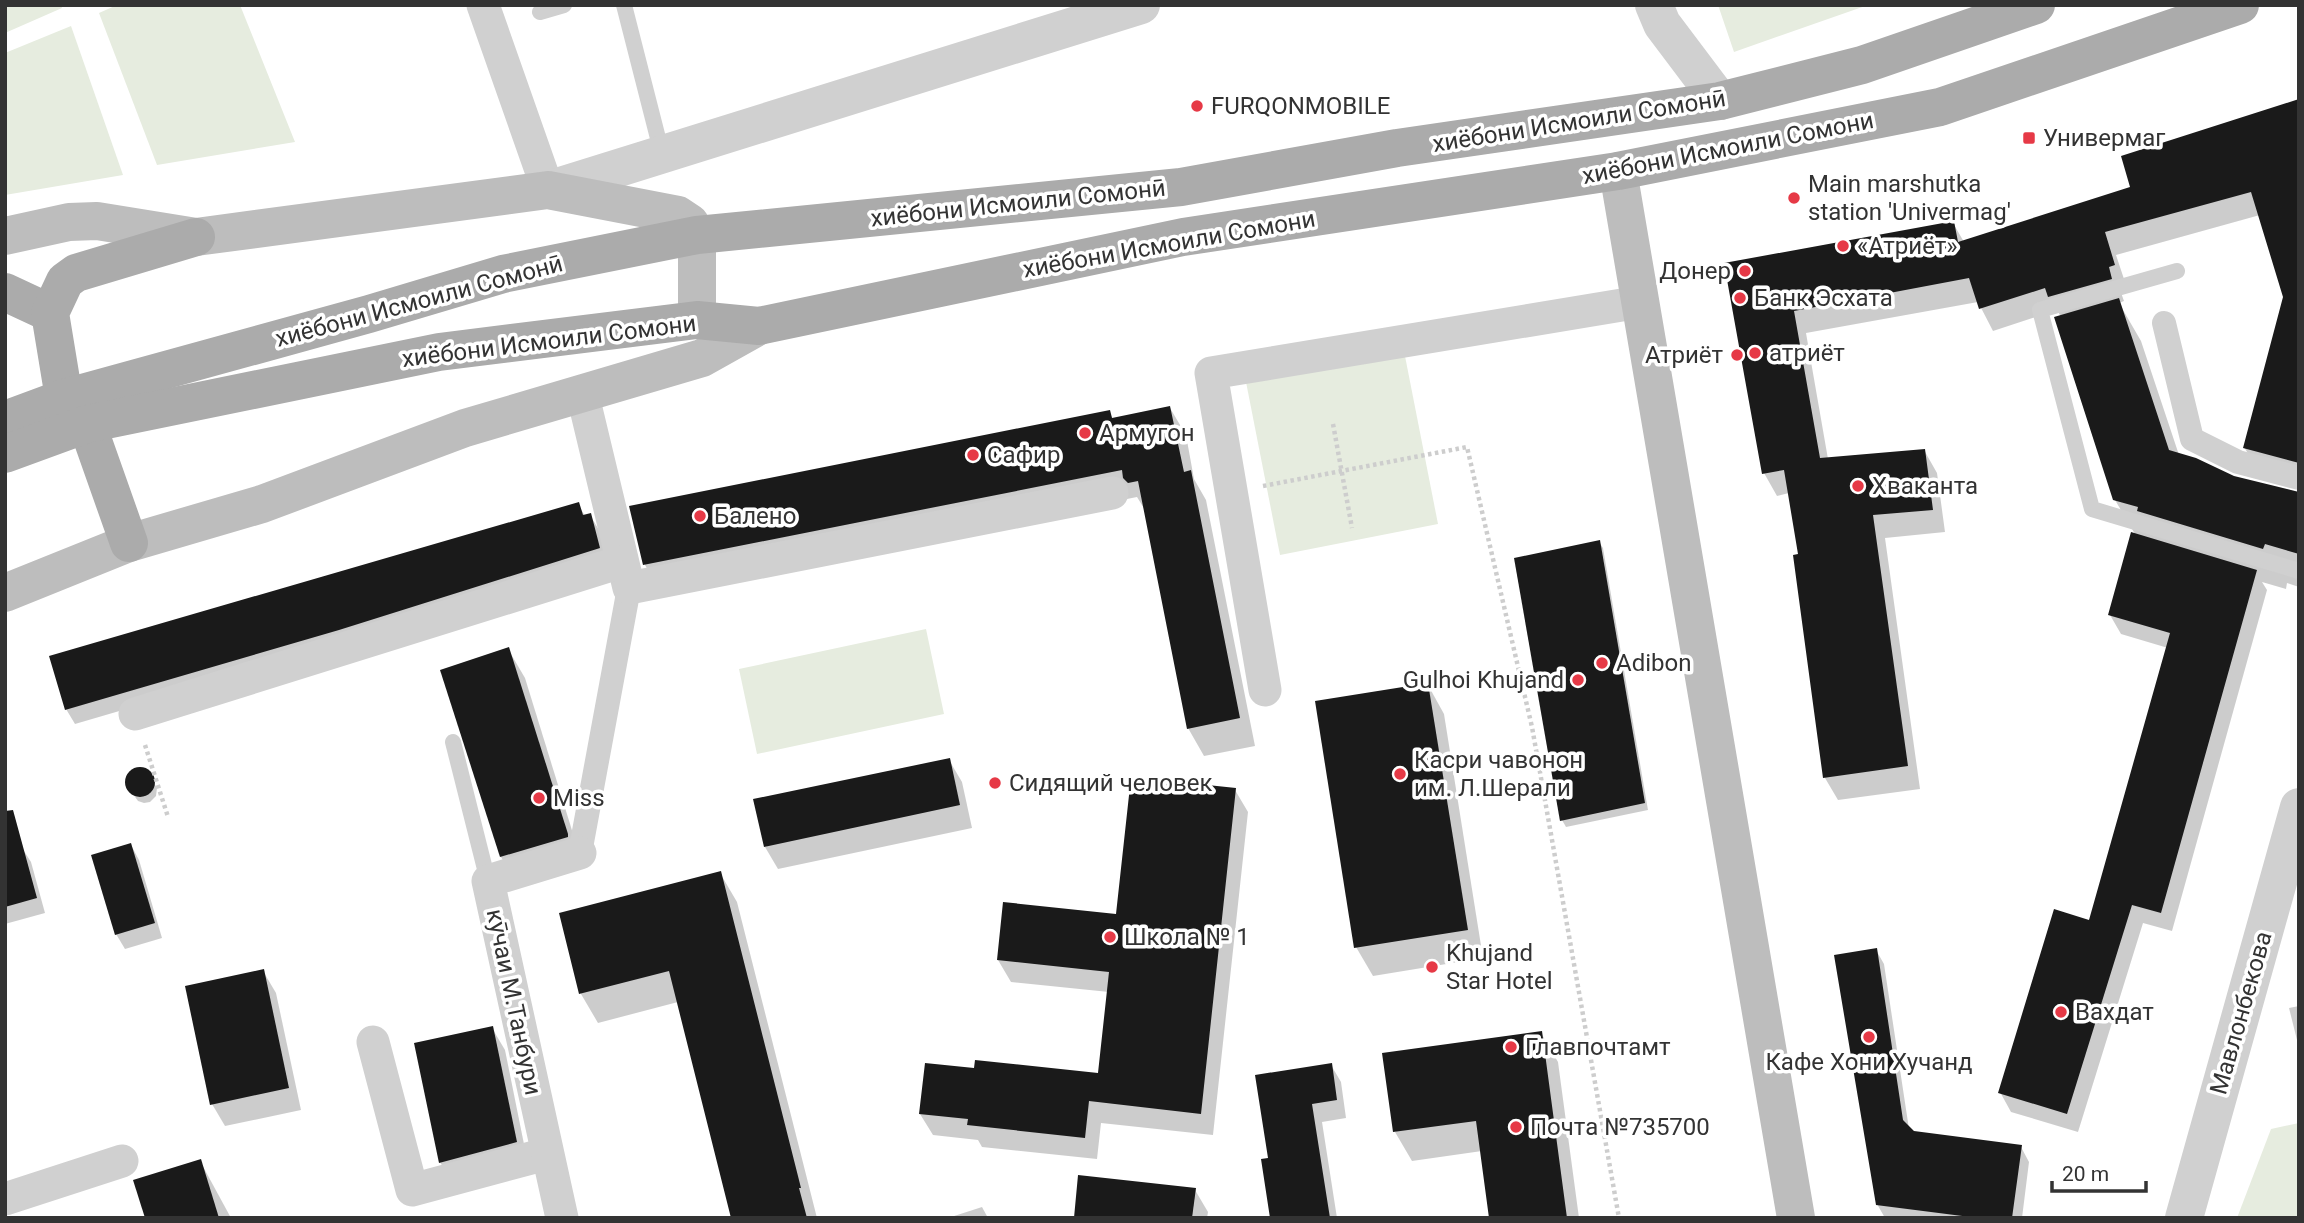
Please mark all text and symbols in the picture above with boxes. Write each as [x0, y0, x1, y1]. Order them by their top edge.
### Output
street label: хиёбони Исмоили Сомонӣ [1430, 84, 1728, 158]
place label: FURQONMOBILE [1211, 92, 1390, 120]
marker: FURQONMOBILE [1189, 98, 1205, 114]
street label: хиёбони Исмоили Сомони [1580, 106, 1876, 190]
place label: Универмаг [2043, 124, 2165, 152]
marker: Универмаг [2021, 130, 2037, 146]
place label: Main marshutka station 'Univermag' [1808, 170, 2011, 226]
street label: хиёбони Исмоили Сомонӣ [869, 174, 1167, 232]
marker: Main marshutka station 'Univermag' [1786, 190, 1802, 206]
street label: хиёбони Исмоили Сомони [1021, 204, 1317, 284]
place label: «Атриёт» [1857, 232, 1958, 260]
marker: «Атриёт» [1835, 238, 1851, 254]
street label: хиёбони Исмоили Сомонӣ [272, 249, 566, 353]
place label: Донер [1659, 257, 1731, 285]
marker: Донер [1737, 263, 1753, 279]
place label: Банк Эсхата [1754, 284, 1893, 312]
marker: Банк Эсхата [1732, 290, 1748, 306]
street label: хиёбони Исмоили Сомони [400, 309, 698, 373]
place label: атриёт [1769, 339, 1845, 367]
place label: Атриёт [1645, 341, 1723, 369]
marker: атриёт [1747, 345, 1763, 361]
marker: Атриёт [1729, 347, 1745, 363]
place label: Армугон [1099, 419, 1195, 447]
marker: Армугон [1077, 425, 1093, 441]
place label: Сафир [987, 441, 1060, 469]
marker: Сафир [965, 447, 981, 463]
place label: Хваканта [1872, 472, 1978, 500]
marker: Хваканта [1850, 478, 1866, 494]
place label: Балено [714, 502, 796, 530]
marker: Балено [692, 508, 708, 524]
place label: Adibon [1616, 649, 1691, 677]
marker: Adibon [1594, 655, 1610, 671]
place label: Gulhoi Khujand [1403, 666, 1564, 694]
marker: Gulhoi Khujand [1570, 672, 1586, 688]
place label: Касри чавонон им. Л.Шерали [1414, 746, 1583, 802]
marker: Касри чавонон им. Л.Шерали [1392, 766, 1408, 782]
place label: Сидящий человек [1009, 769, 1212, 797]
marker: Сидящий человек [987, 775, 1003, 791]
place label: Miss [553, 784, 605, 812]
marker: Miss [531, 790, 547, 806]
street label: кӯчаи М.Танбури [481, 906, 547, 1098]
place label: Школа № 1 [1124, 923, 1250, 951]
street label: Мавлонбекова [2204, 928, 2278, 1098]
marker: Школа № 1 [1102, 929, 1118, 945]
place label: Khujand Star Hotel [1446, 939, 1552, 995]
marker: Khujand Star Hotel [1424, 959, 1440, 975]
place label: Вахдат [2075, 998, 2154, 1026]
marker: Вахдат [2053, 1004, 2069, 1020]
marker: Кафе Хони Хучанд [1861, 1029, 1877, 1045]
place label: Главпочтамт [1525, 1033, 1671, 1061]
marker: Главпочтамт [1503, 1039, 1519, 1055]
place label: Кафе Хони Хучанд [1765, 1048, 1973, 1076]
place label: Почта №735700 [1530, 1113, 1710, 1141]
marker: Почта №735700 [1508, 1119, 1524, 1135]
scale bar [2052, 1150, 2146, 1194]
text: 20 m [2062, 1162, 2109, 1186]

